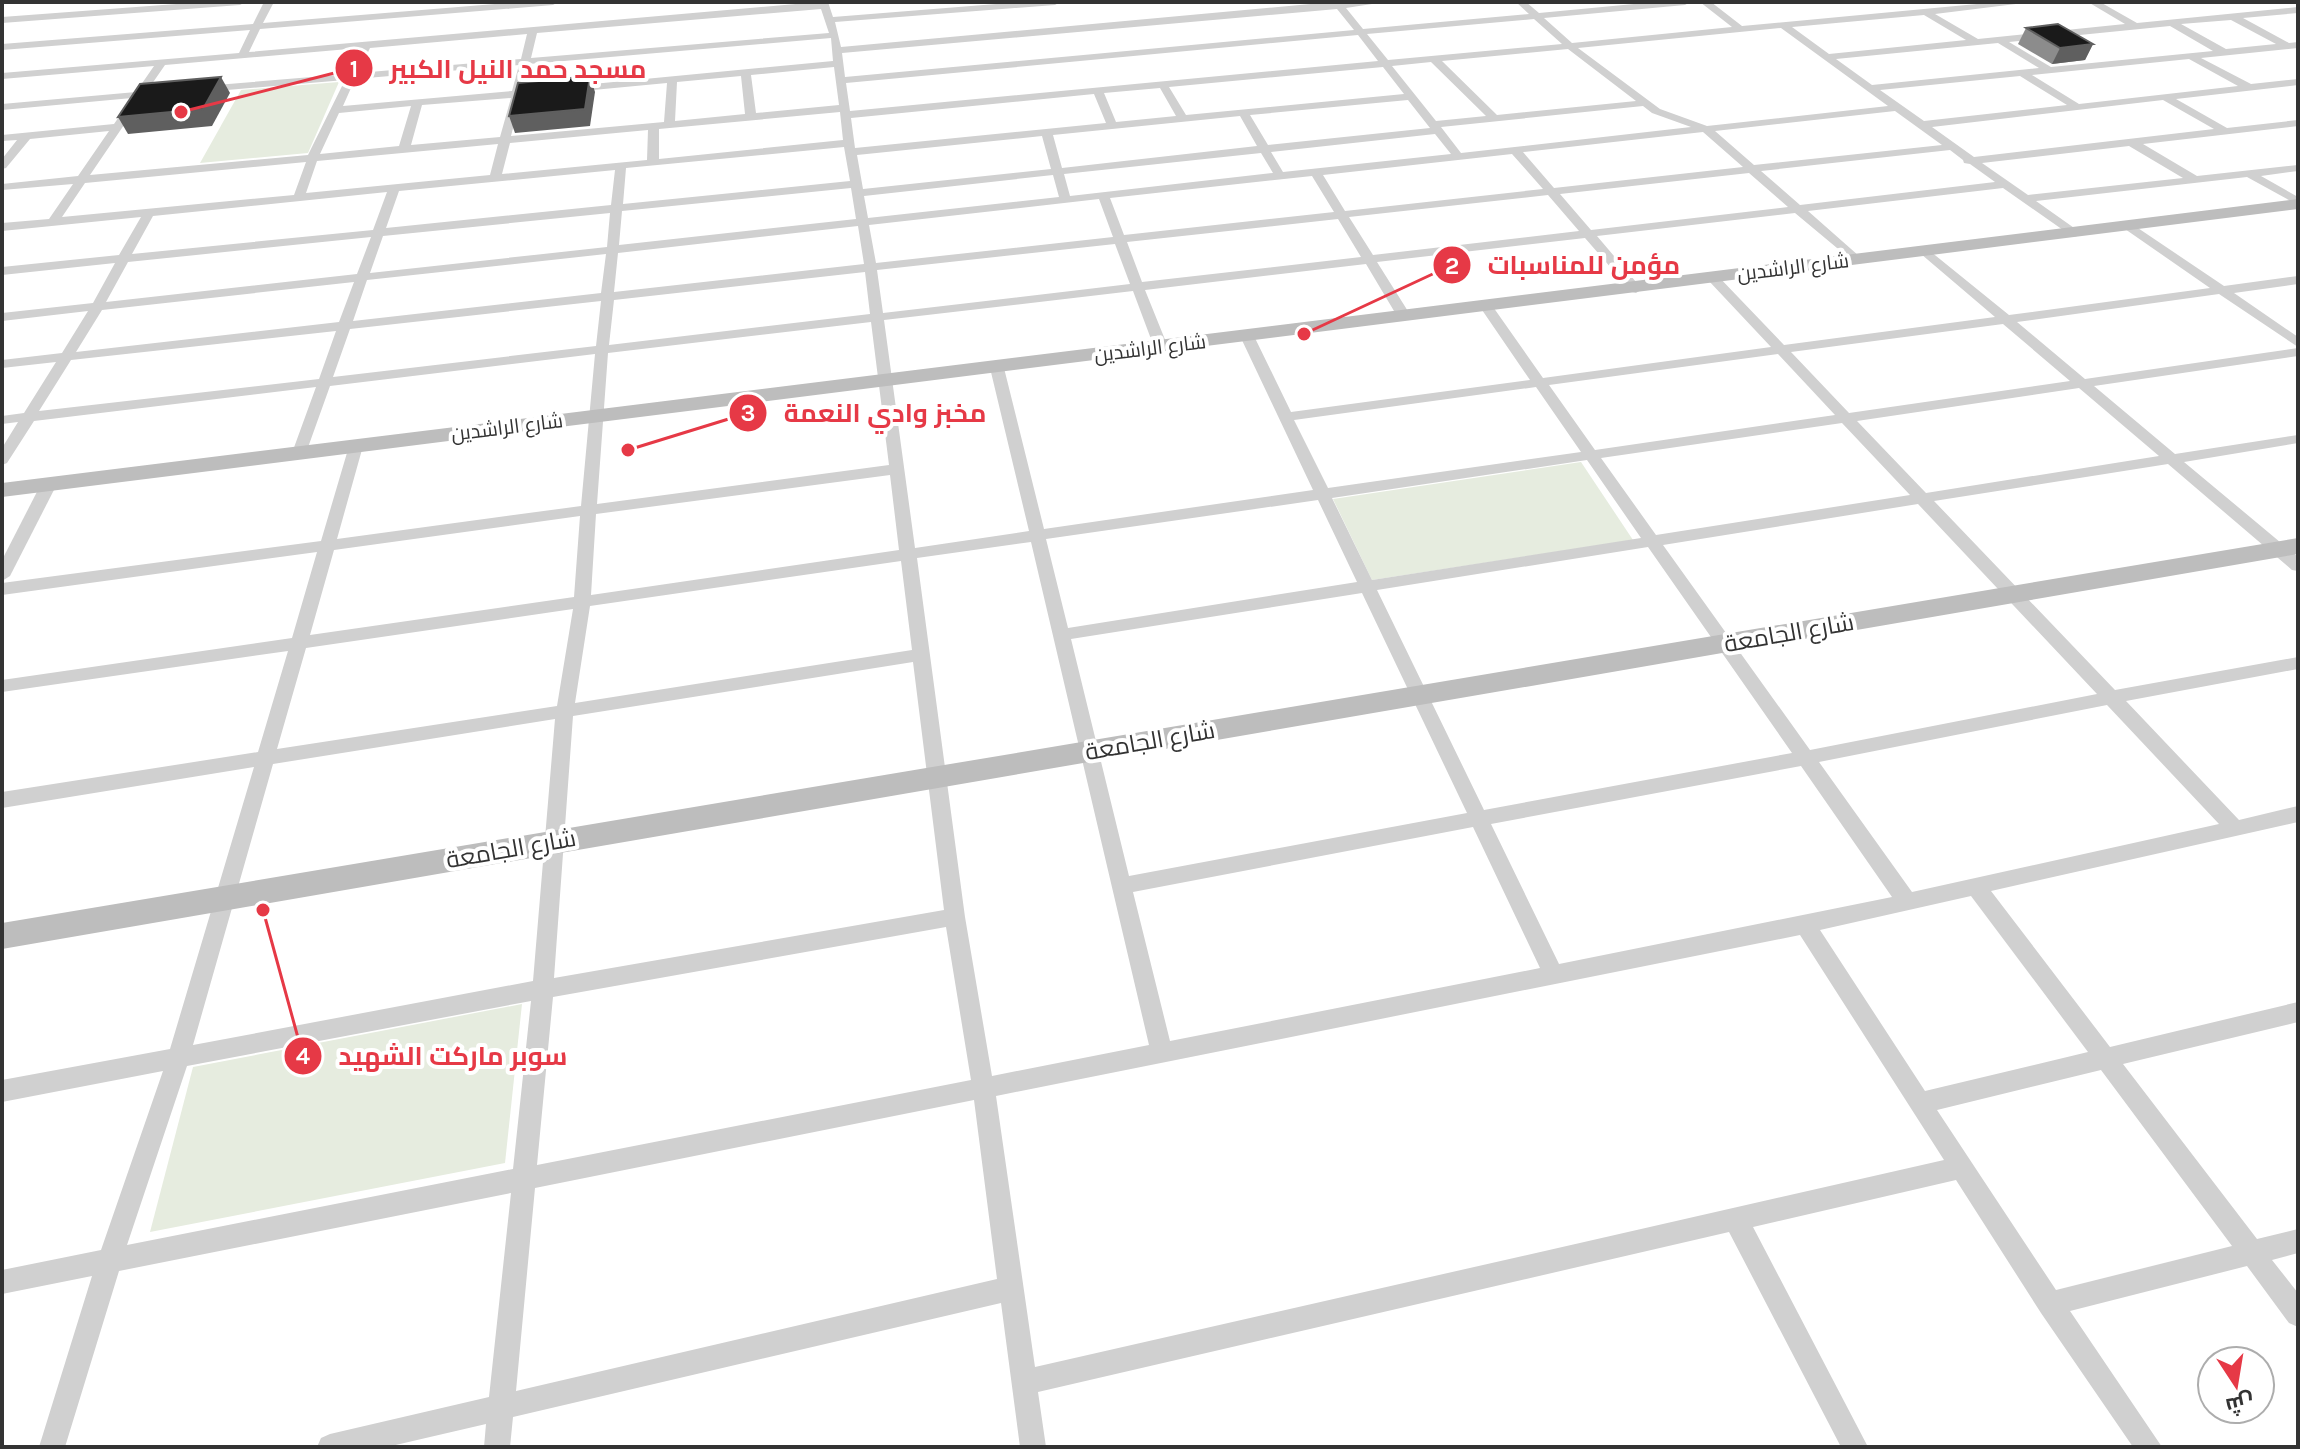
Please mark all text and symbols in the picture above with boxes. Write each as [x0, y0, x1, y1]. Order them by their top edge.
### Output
callout: مسجد حمد النيل الكبير [334, 43, 663, 93]
text: مسجد حمد النيل الكبير [388, 54, 647, 85]
text: 1 [350, 55, 358, 83]
callout: مؤمن للمناسبات [1432, 240, 1696, 290]
street label: شارع الراشدين [1736, 249, 1850, 288]
text: مؤمن للمناسبات [1488, 250, 1680, 281]
text: 2 [1445, 252, 1459, 280]
street label: شارع الراشدين [1093, 330, 1207, 369]
callout: مخبز وادي النعمة [728, 388, 1003, 438]
text: مخبز وادي النعمة [784, 398, 986, 434]
text: 3 [741, 399, 755, 427]
street label: شارع الراشدين [450, 409, 564, 448]
street label: شارع الجامعة [1722, 608, 1856, 660]
street label: شارع الجامعة [1083, 716, 1217, 768]
street label: شارع الجامعة [444, 824, 578, 876]
callout: سوبر ماركت الشهيد [283, 1031, 584, 1081]
text: سوبر ماركت الشهيد [339, 1041, 567, 1072]
text: 4 [296, 1042, 310, 1070]
north arrow [2196, 1345, 2276, 1425]
text: ش [2223, 1388, 2256, 1419]

